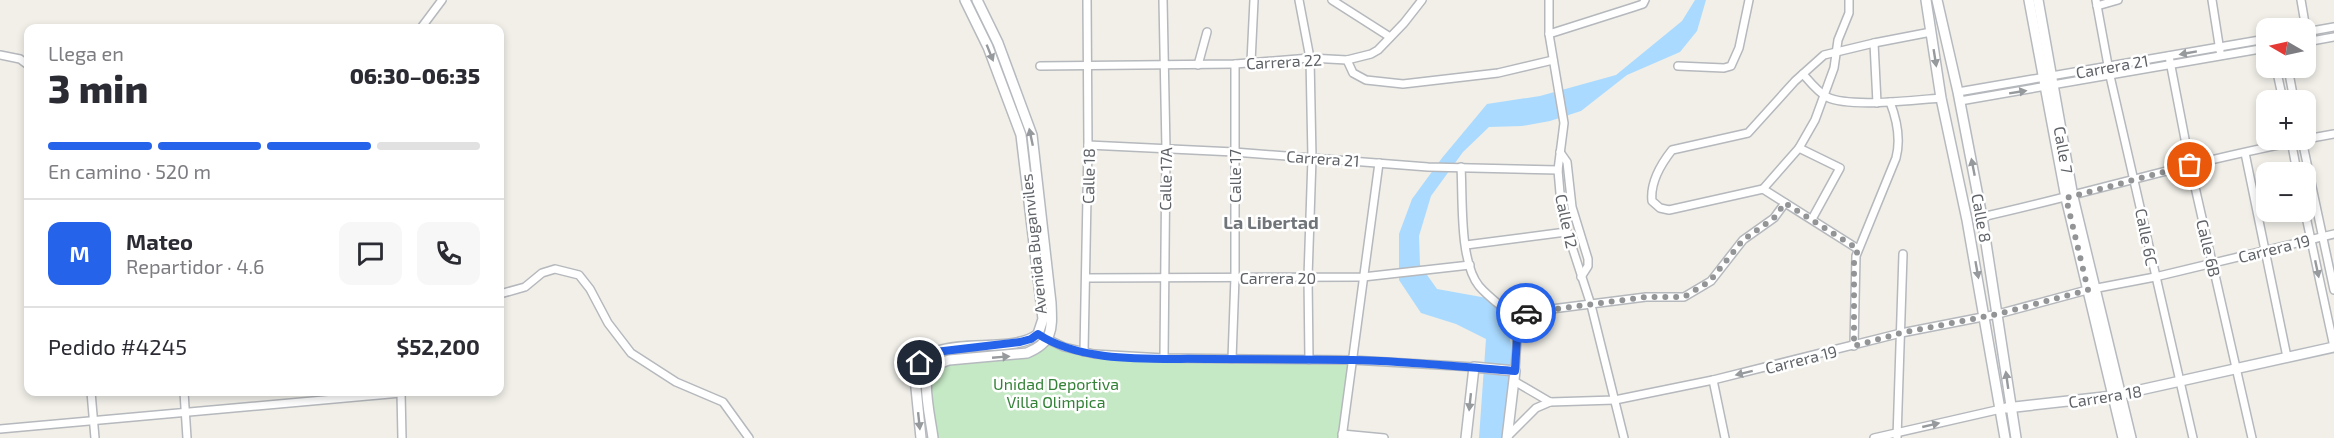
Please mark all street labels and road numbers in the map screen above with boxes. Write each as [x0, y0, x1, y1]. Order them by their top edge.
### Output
street label: Carrera 22 [1246, 50, 1322, 72]
street label: Carrera 21 [2074, 50, 2150, 82]
street label: Calle 7 [2050, 125, 2078, 175]
street label: Carrera 21 [1286, 146, 1360, 170]
street label: Calle 17A [1155, 147, 1175, 211]
street label: Calle 18 [1078, 148, 1098, 204]
street label: Calle 17 [1225, 149, 1244, 203]
street label: Avenida Buganviles [1016, 173, 1050, 315]
street label: Calle 12 [1552, 192, 1582, 250]
street label: Calle 8 [1968, 192, 1996, 244]
street label: Calle 6C [2132, 207, 2162, 267]
street label: Calle 6B [2193, 217, 2225, 279]
street label: Carrera 19 [2236, 230, 2312, 266]
street label: Carrera 20 [1240, 268, 1316, 287]
street label: Carrera 19 [1763, 341, 1839, 377]
street label: Carrera 18 [2067, 381, 2143, 411]

